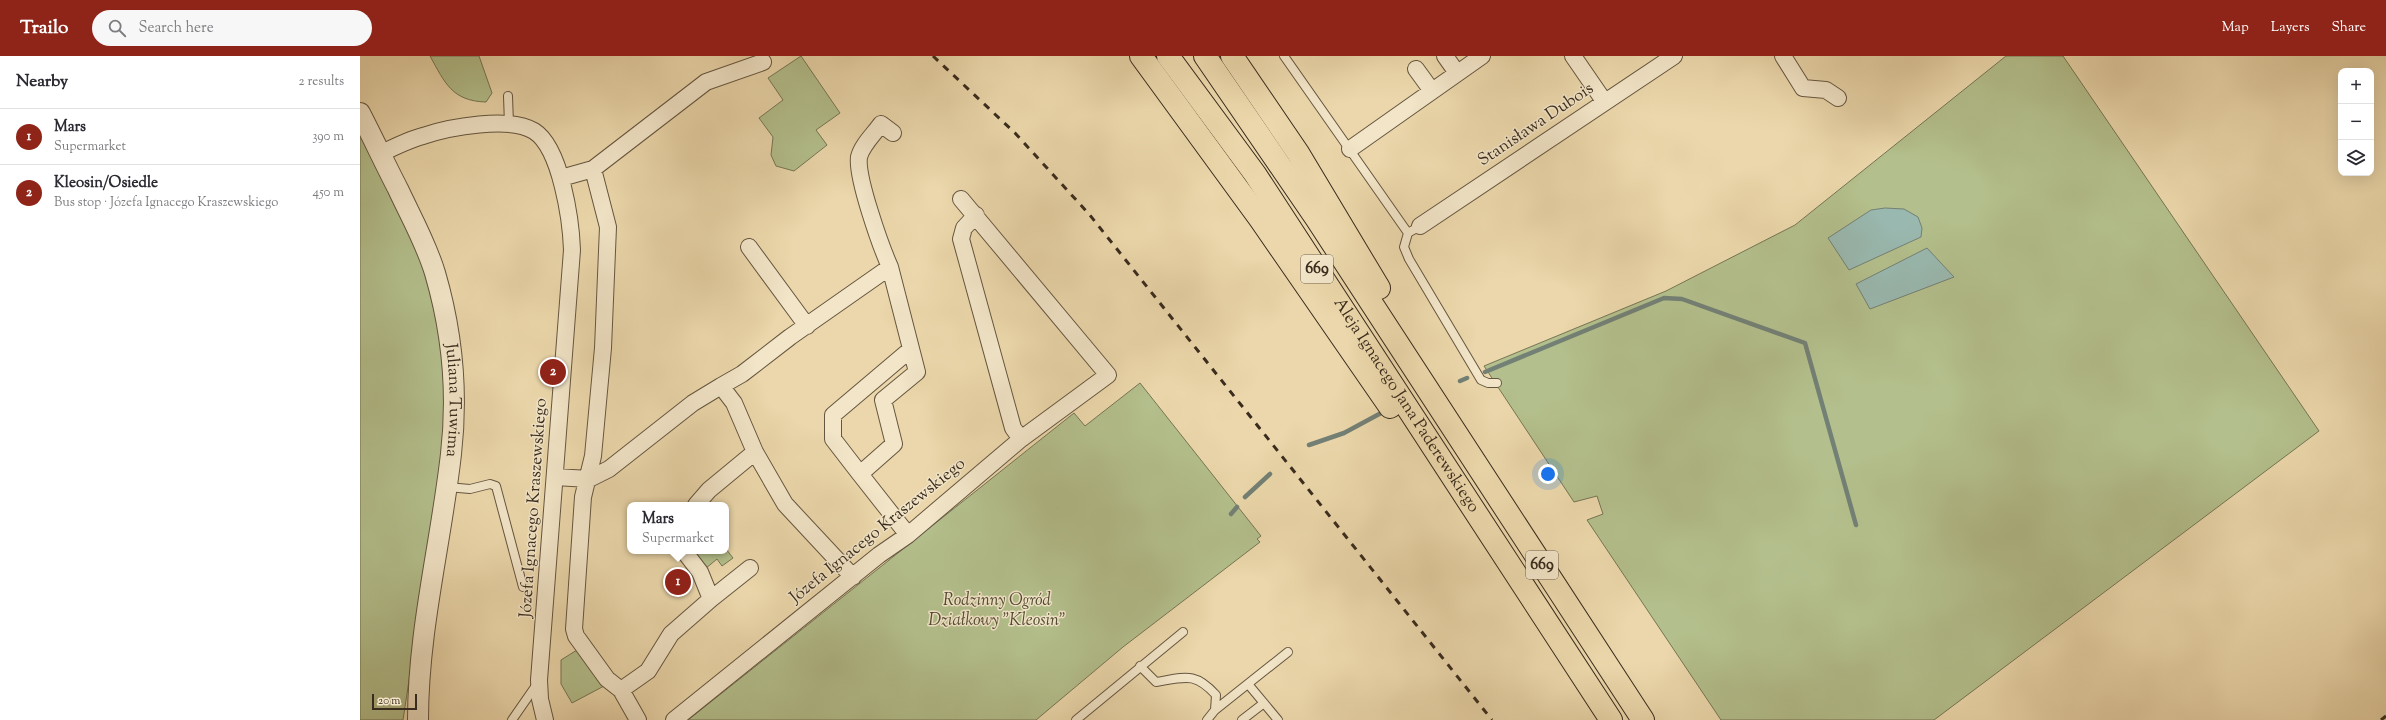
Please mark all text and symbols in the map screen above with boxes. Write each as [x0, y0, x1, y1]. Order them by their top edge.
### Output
search box [92, 10, 372, 46]
text: Trailo [20, 15, 68, 42]
icon: search [106, 17, 128, 39]
text: Search here [138, 18, 214, 39]
text: Map [2222, 18, 2249, 38]
text: Layers [2271, 18, 2309, 38]
text: Share [2331, 18, 2366, 38]
map controls [2338, 68, 2374, 176]
button: + [2338, 68, 2374, 104]
text: Nearby [16, 70, 68, 94]
text: 2 results [299, 73, 344, 91]
street label: Stanisława Dubois [1473, 77, 1599, 173]
button: − [2338, 104, 2374, 140]
text: Mars [54, 117, 86, 138]
text: 1 [27, 128, 31, 146]
text: 390 m [312, 128, 344, 146]
text: Supermarket [54, 138, 126, 156]
button: layers [2338, 140, 2374, 176]
text: Kleosin/Osiedle [54, 173, 158, 194]
text: 2 [26, 184, 32, 202]
text: 450 m [313, 184, 344, 202]
text: Bus stop · Józefa Ignacego Kraszewskiego [54, 194, 278, 212]
road number: 669 [1301, 255, 1333, 283]
street label: Aleja Ignacego Jana Paderewskiego [1327, 293, 1485, 518]
street label: Juliana Tuwima [438, 341, 466, 458]
pin: 2 [540, 357, 566, 387]
street label: Józefa Ignacego Kraszewskiego [514, 397, 554, 620]
street label: Józefa Ignacego Kraszewskiego [784, 452, 971, 610]
your location [1538, 464, 1558, 484]
popup [627, 502, 729, 554]
text: Mars [642, 509, 674, 530]
text: Supermarket [642, 530, 714, 548]
road number: 669 [1526, 551, 1558, 579]
pin: 1 [665, 567, 691, 597]
park label: Rodzinny Ogród Działkowy "Kleosin" [928, 589, 1066, 633]
scale bar [372, 692, 417, 711]
text: 20 m [378, 693, 400, 709]

